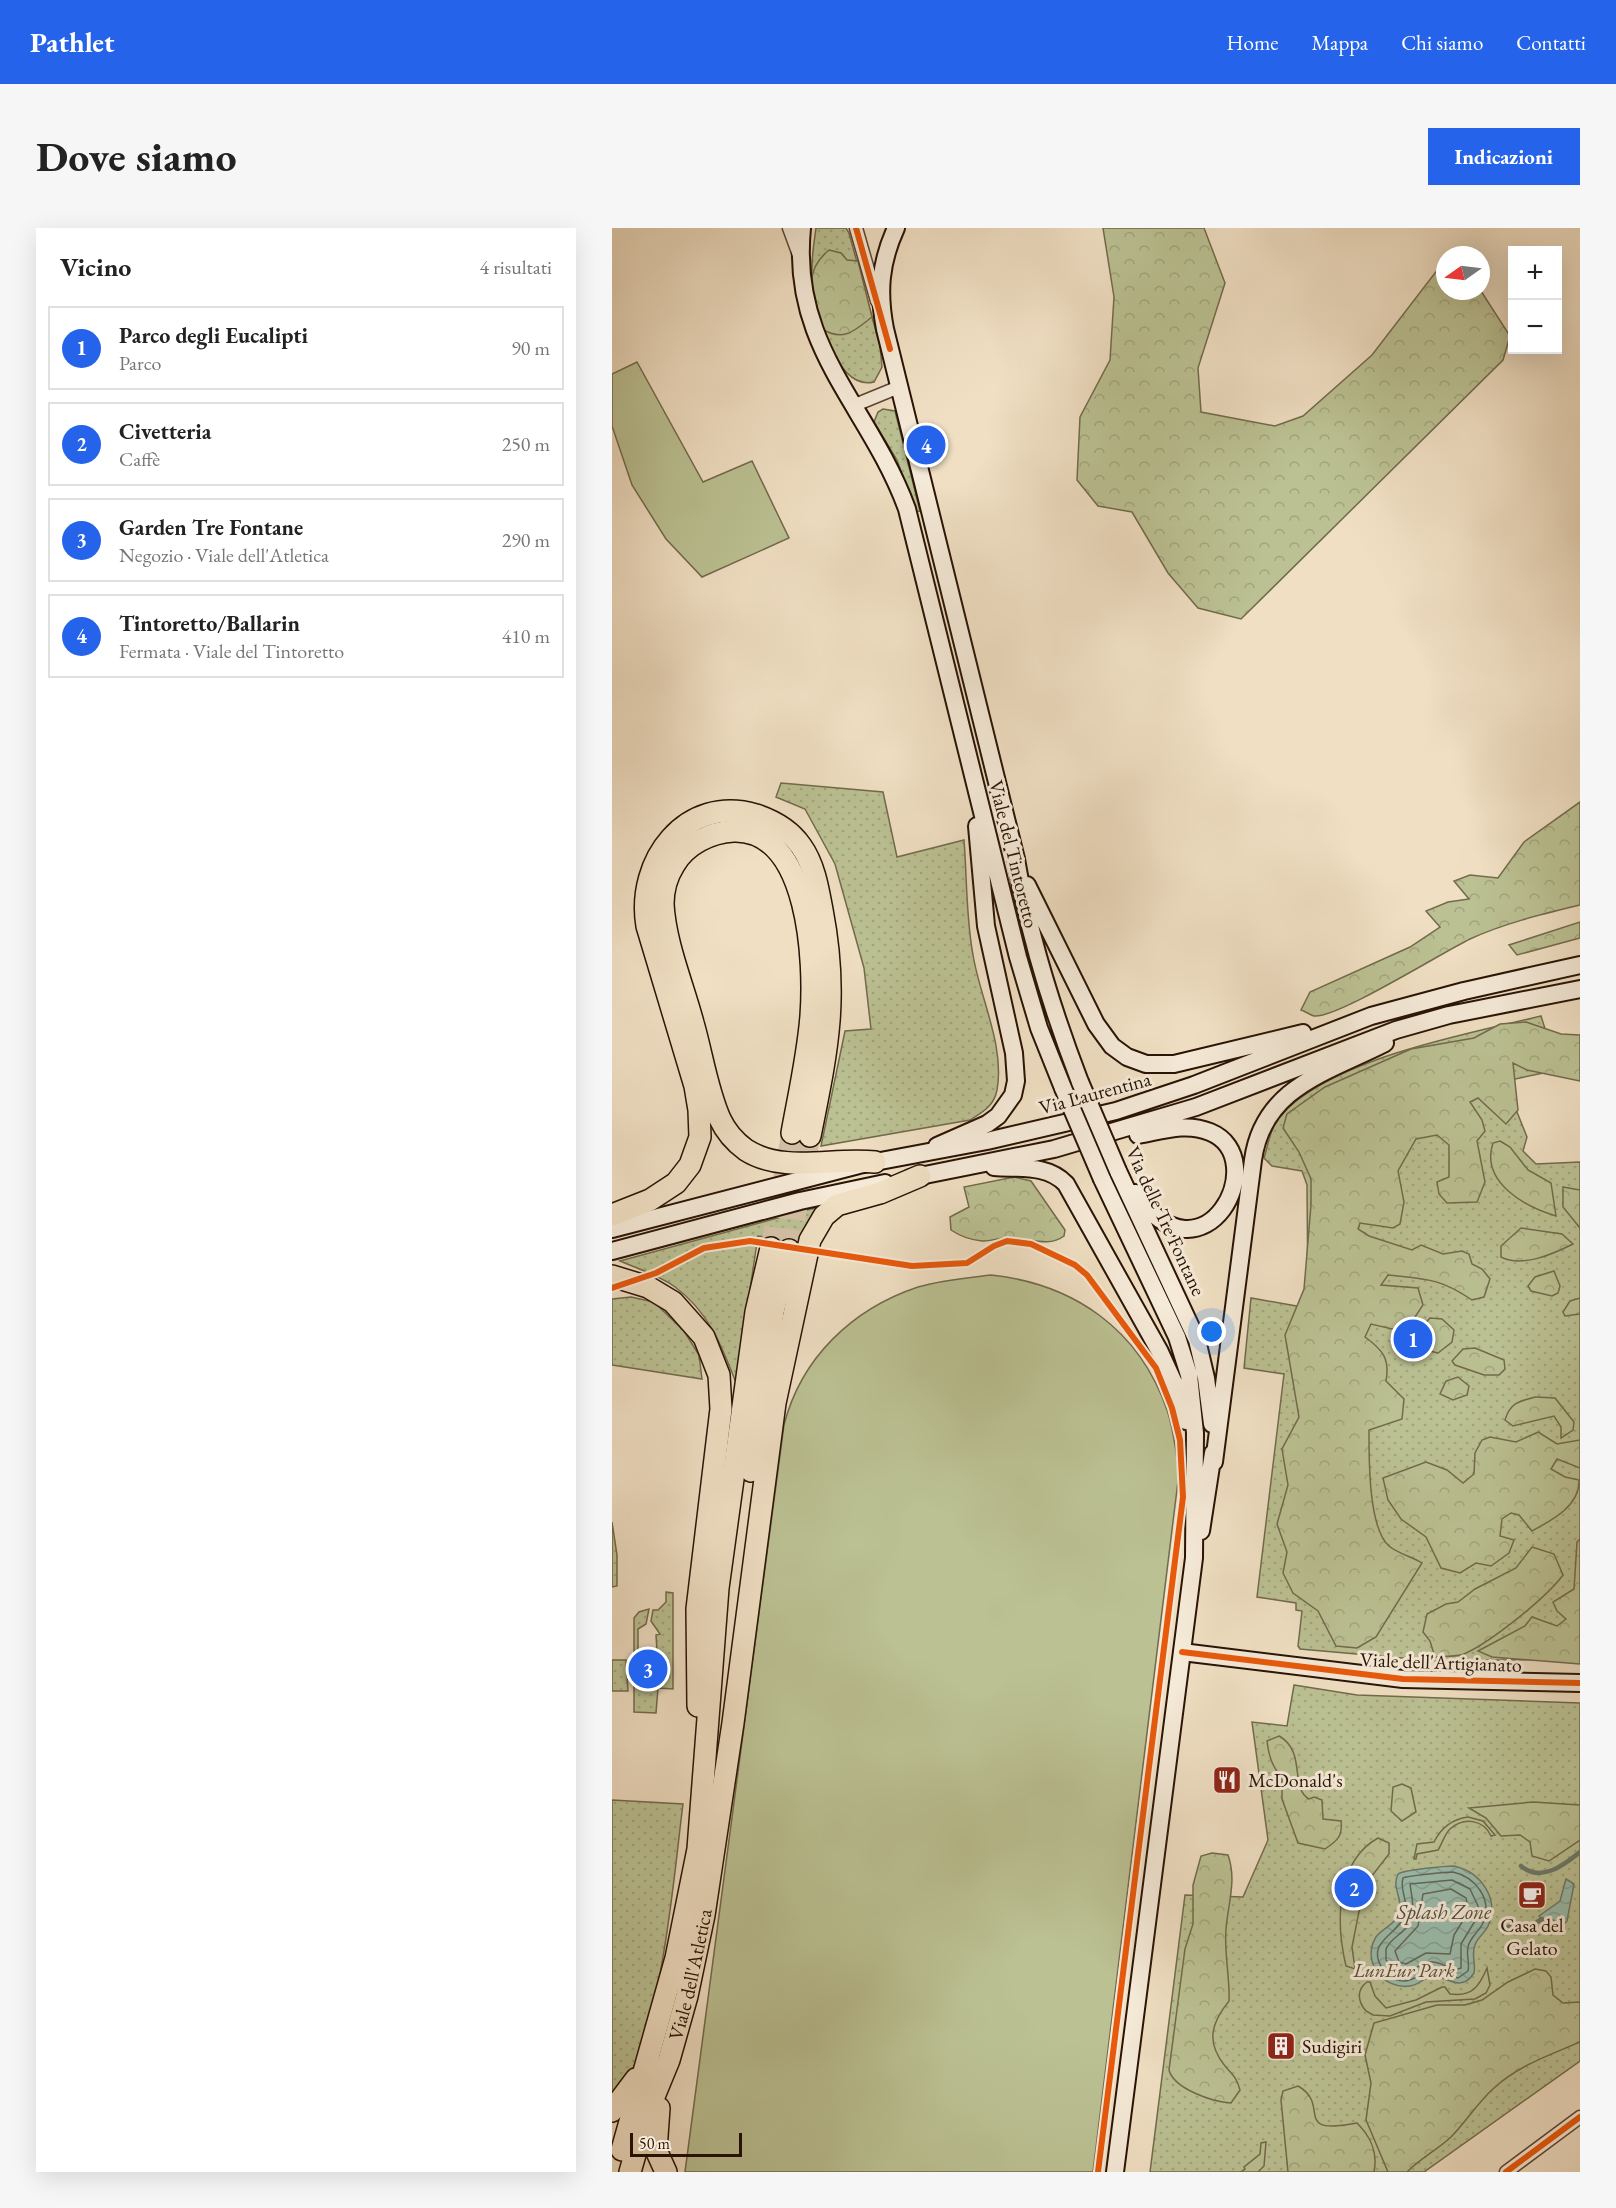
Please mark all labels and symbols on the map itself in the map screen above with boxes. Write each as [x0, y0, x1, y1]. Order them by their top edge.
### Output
north arrow [1436, 246, 1490, 300]
pin: 4 [906, 422, 946, 468]
street label: Viale del Tintoretto [983, 777, 1045, 931]
street label: Via Laurentina [1036, 1066, 1154, 1120]
street label: Via delle Tre Fontane [1120, 1142, 1212, 1300]
pin: 1 [1394, 1316, 1432, 1362]
your location [1197, 1317, 1226, 1346]
pin: 3 [628, 1646, 668, 1692]
street label: Viale dell'Artigianato [1360, 1646, 1523, 1678]
restaurant icon: McDonald's [1211, 1764, 1243, 1796]
place label: McDonald's [1248, 1767, 1343, 1793]
pin: 2 [1334, 1866, 1374, 1910]
cafe icon: Casa del Gelato [1516, 1879, 1548, 1911]
water label: Splash Zone [1396, 1898, 1492, 1925]
street label: Viale dell'Atletica [662, 1907, 718, 2043]
place label: Casa del Gelato [1500, 1912, 1564, 1961]
park label: LunEur Park [1352, 1957, 1455, 1983]
building icon: Sudigiri [1265, 2030, 1297, 2062]
place label: Sudigiri [1302, 2033, 1362, 2059]
scale bar [630, 2130, 742, 2158]

